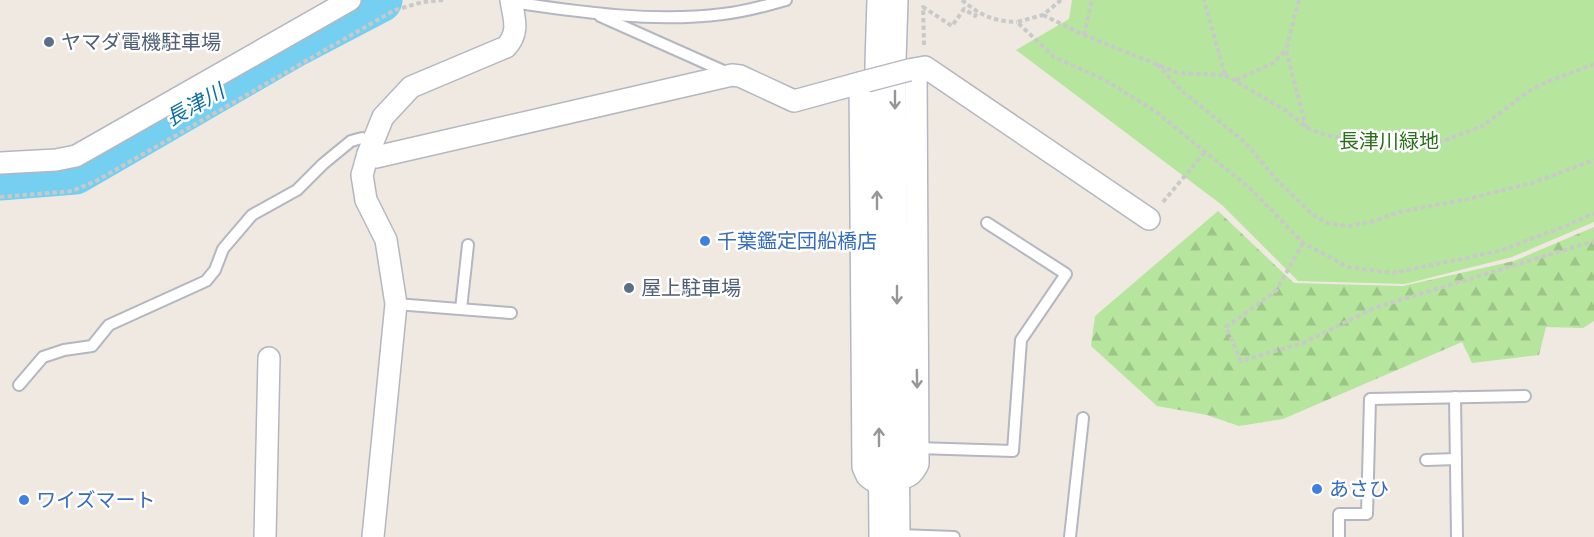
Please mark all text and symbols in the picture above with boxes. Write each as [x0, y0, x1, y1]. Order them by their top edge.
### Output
place label: ヤマダ電機駐車場 [61, 30, 221, 54]
marker: ヤマダ電機駐車場 [42, 35, 56, 49]
water label: 長津川 [161, 77, 230, 131]
one-way arrow [889, 90, 901, 110]
park label: 長津川緑地 [1339, 129, 1439, 153]
one-way arrow [871, 190, 883, 210]
place label: 千葉鑑定団船橋店 [717, 229, 877, 253]
marker: 千葉鑑定団船橋店 [698, 234, 712, 248]
place label: 屋上駐車場 [641, 276, 741, 300]
marker: 屋上駐車場 [622, 281, 636, 295]
one-way arrow [891, 285, 903, 305]
one-way arrow [911, 369, 923, 389]
one-way arrow [873, 427, 885, 447]
place label: あさひ [1329, 477, 1389, 501]
marker: あさひ [1310, 482, 1324, 496]
place label: ワイズマート [36, 488, 155, 512]
marker: ワイズマート [17, 493, 31, 507]

